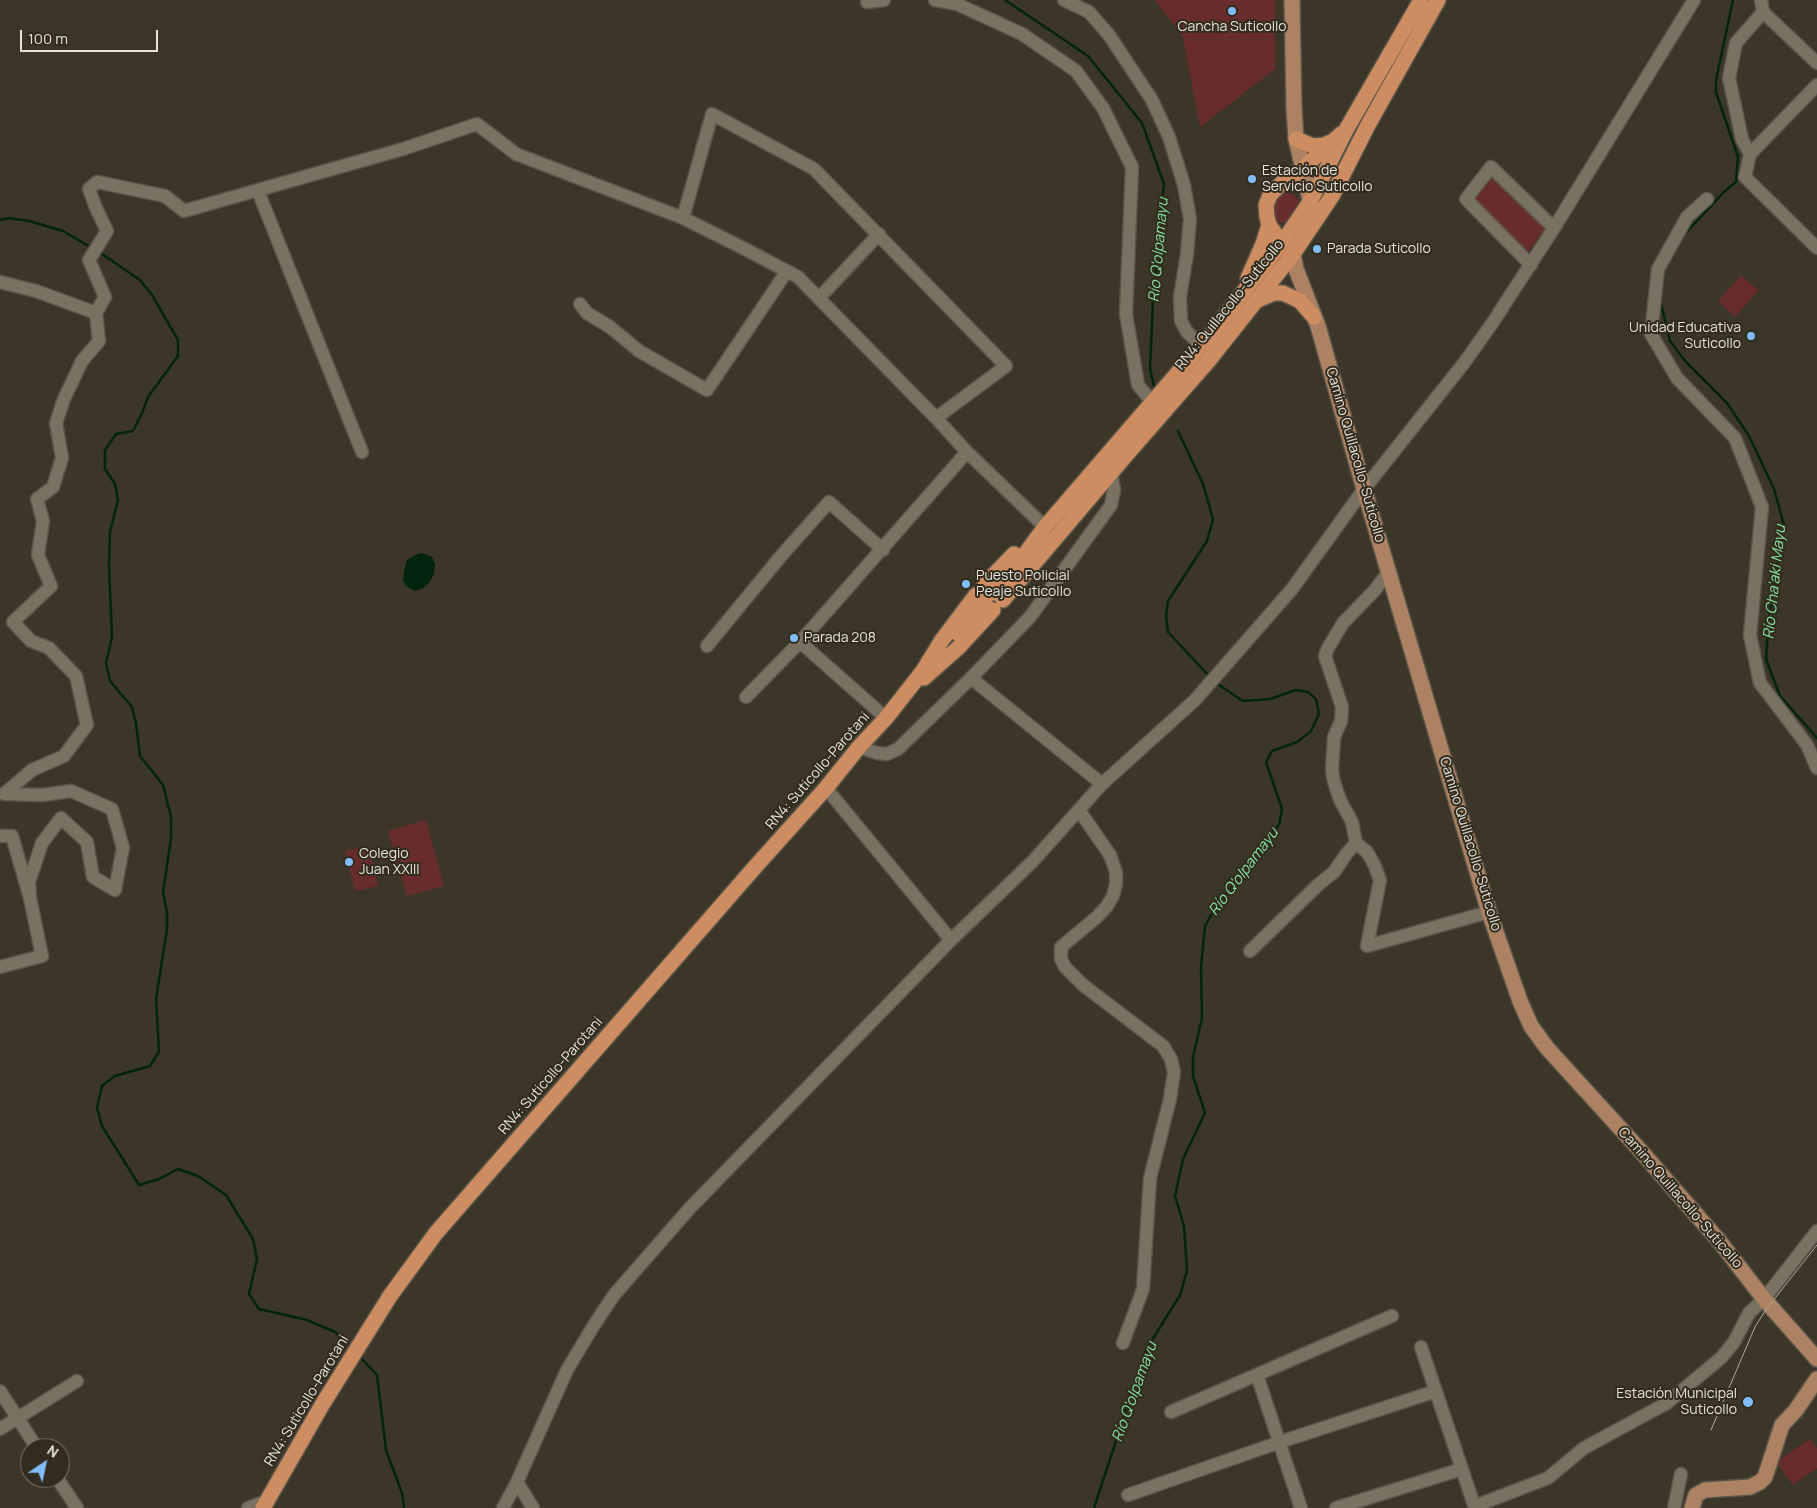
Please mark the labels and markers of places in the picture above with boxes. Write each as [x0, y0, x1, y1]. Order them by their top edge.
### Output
marker: Cancha Suticollo [1226, 5, 1238, 17]
place label: Cancha Suticollo [1177, 19, 1287, 35]
place label: Estación de Servicio Suticollo [1262, 163, 1373, 196]
marker: Estación de Servicio Suticollo [1246, 173, 1258, 185]
place label: Parada Suticollo [1327, 241, 1431, 257]
marker: Parada Suticollo [1311, 243, 1323, 255]
place label: Unidad Educativa Suticollo [1629, 320, 1741, 352]
marker: Unidad Educativa Suticollo [1745, 330, 1757, 342]
place label: Puesto Policial Peaje Suticollo [976, 568, 1071, 600]
marker: Puesto Policial Peaje Suticollo [960, 578, 972, 590]
place label: Parada 208 [804, 630, 876, 646]
marker: Parada 208 [788, 632, 800, 644]
place label: Colegio Juan XXIII [359, 846, 419, 879]
marker: Colegio Juan XXIII [343, 856, 355, 868]
place label: Estación Municipal Suticollo [1616, 1386, 1737, 1418]
marker: Estación Municipal Suticollo [1741, 1395, 1755, 1409]

